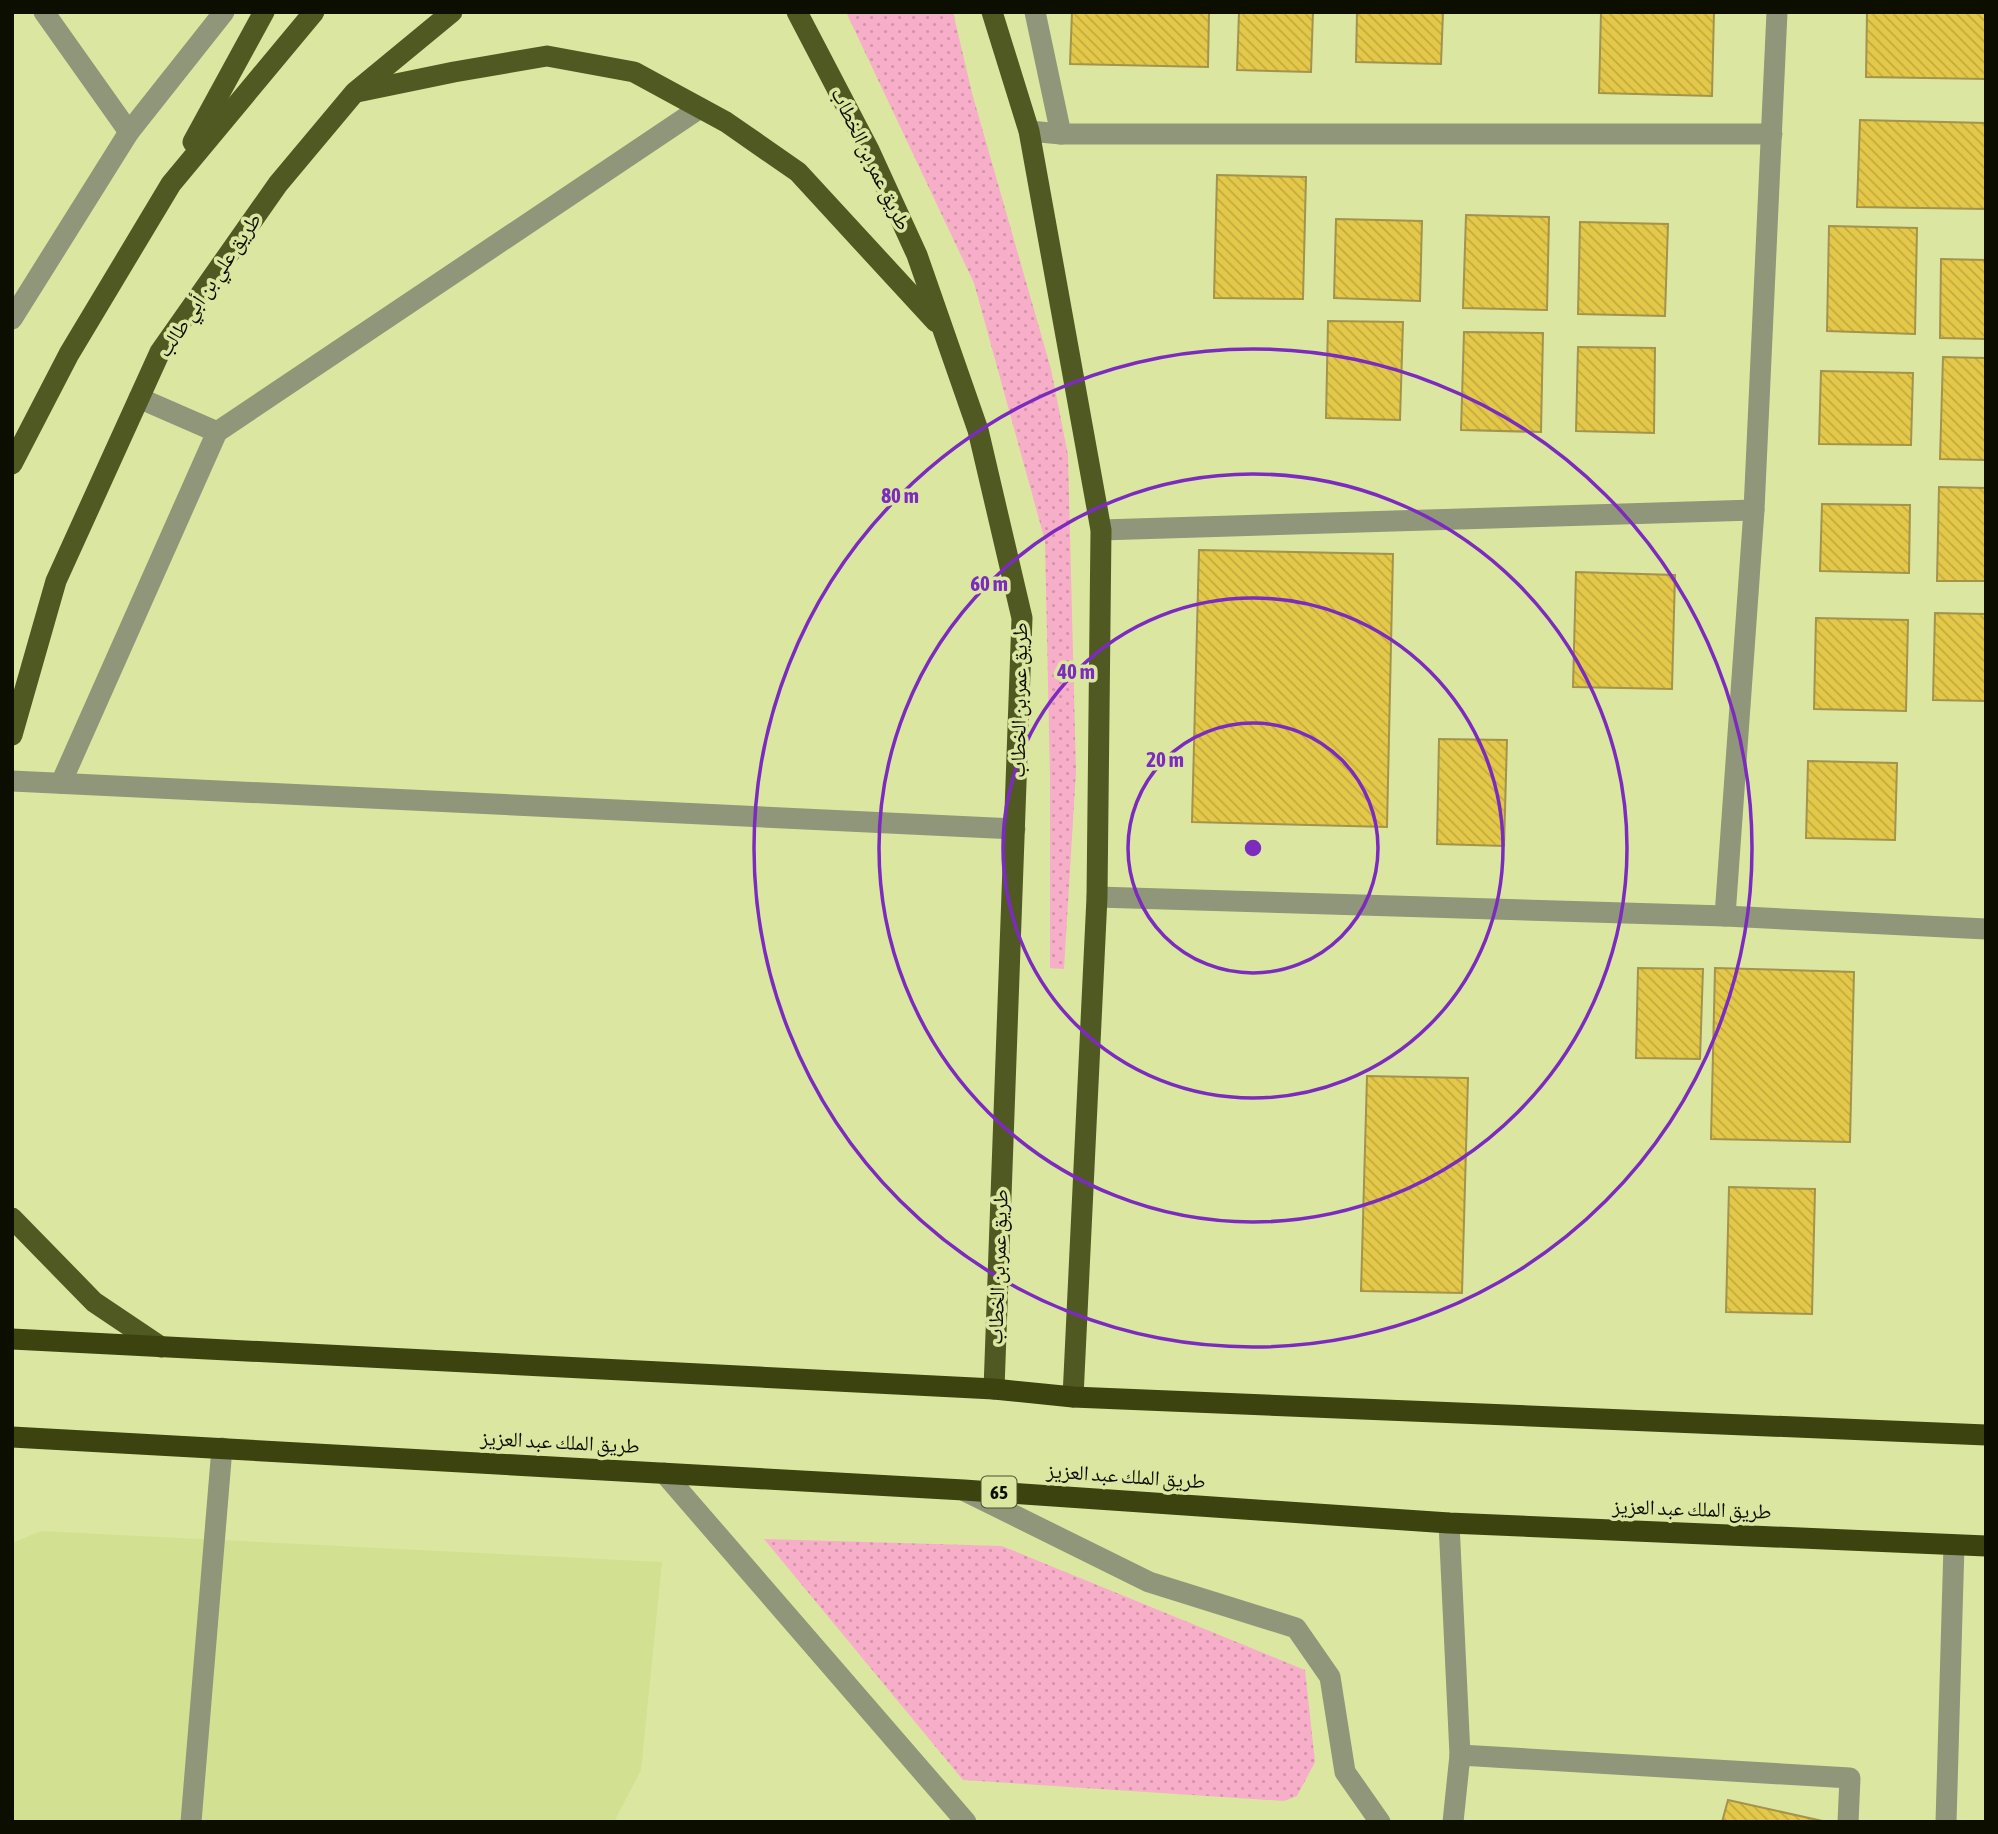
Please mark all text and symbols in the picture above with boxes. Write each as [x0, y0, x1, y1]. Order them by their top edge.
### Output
street label: طريق عمر بن الخطاب [825, 83, 917, 235]
street label: طريق علي بن أبي طالب [151, 208, 270, 364]
text: 80 m [881, 483, 919, 507]
text: 60 m [970, 571, 1008, 595]
street label: طريق عمر بن الخطاب [1005, 622, 1033, 778]
text: 40 m [1056, 659, 1095, 683]
text: 20 m [1146, 747, 1184, 771]
centre of rings [1241, 836, 1265, 860]
street label: طريق عمر بن الخطاب [982, 1189, 1014, 1345]
street label: طريق الملك عبد العزيز [479, 1425, 640, 1459]
street label: طريق الملك عبد العزيز [1045, 1457, 1206, 1495]
road number: 65 [982, 1476, 1016, 1508]
street label: طريق الملك عبد العزيز [1611, 1493, 1772, 1525]

